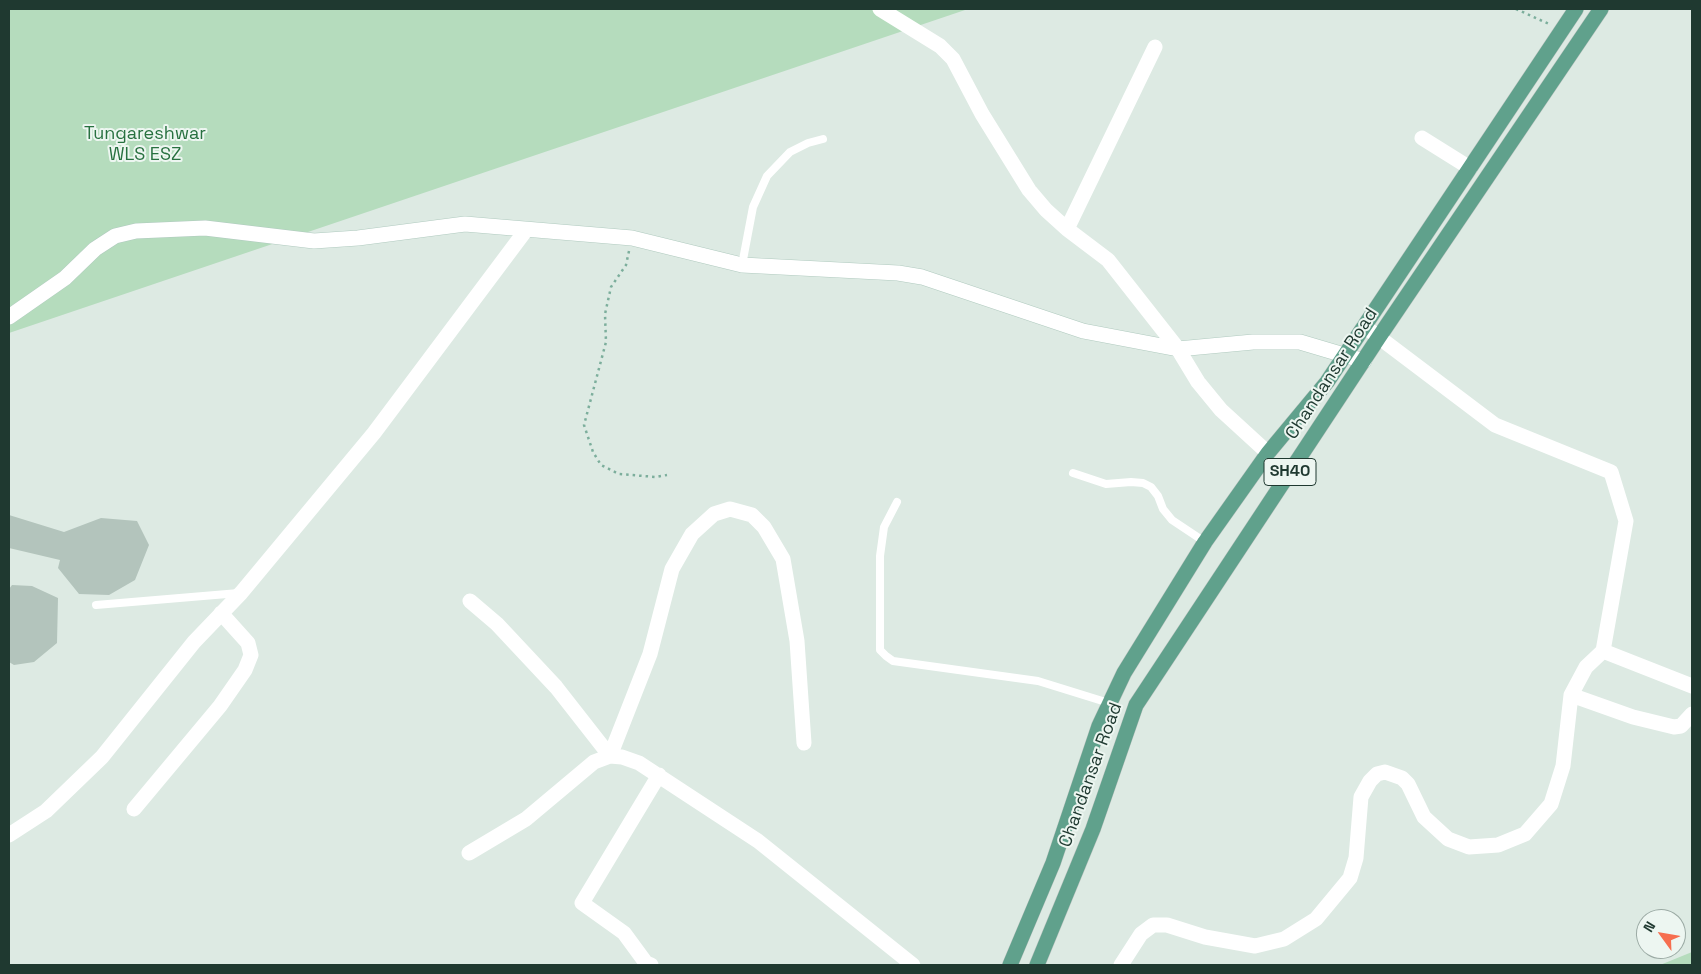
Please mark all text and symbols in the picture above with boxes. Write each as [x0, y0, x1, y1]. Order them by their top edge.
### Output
park label: Tungareshwar WLS ESZ [84, 123, 206, 166]
street label: Chandansar Road [1281, 304, 1383, 444]
road number: SH40 [1264, 458, 1316, 486]
street label: Chandansar Road [1055, 700, 1127, 850]
north arrow [1636, 909, 1686, 959]
text: N [1639, 918, 1659, 935]

